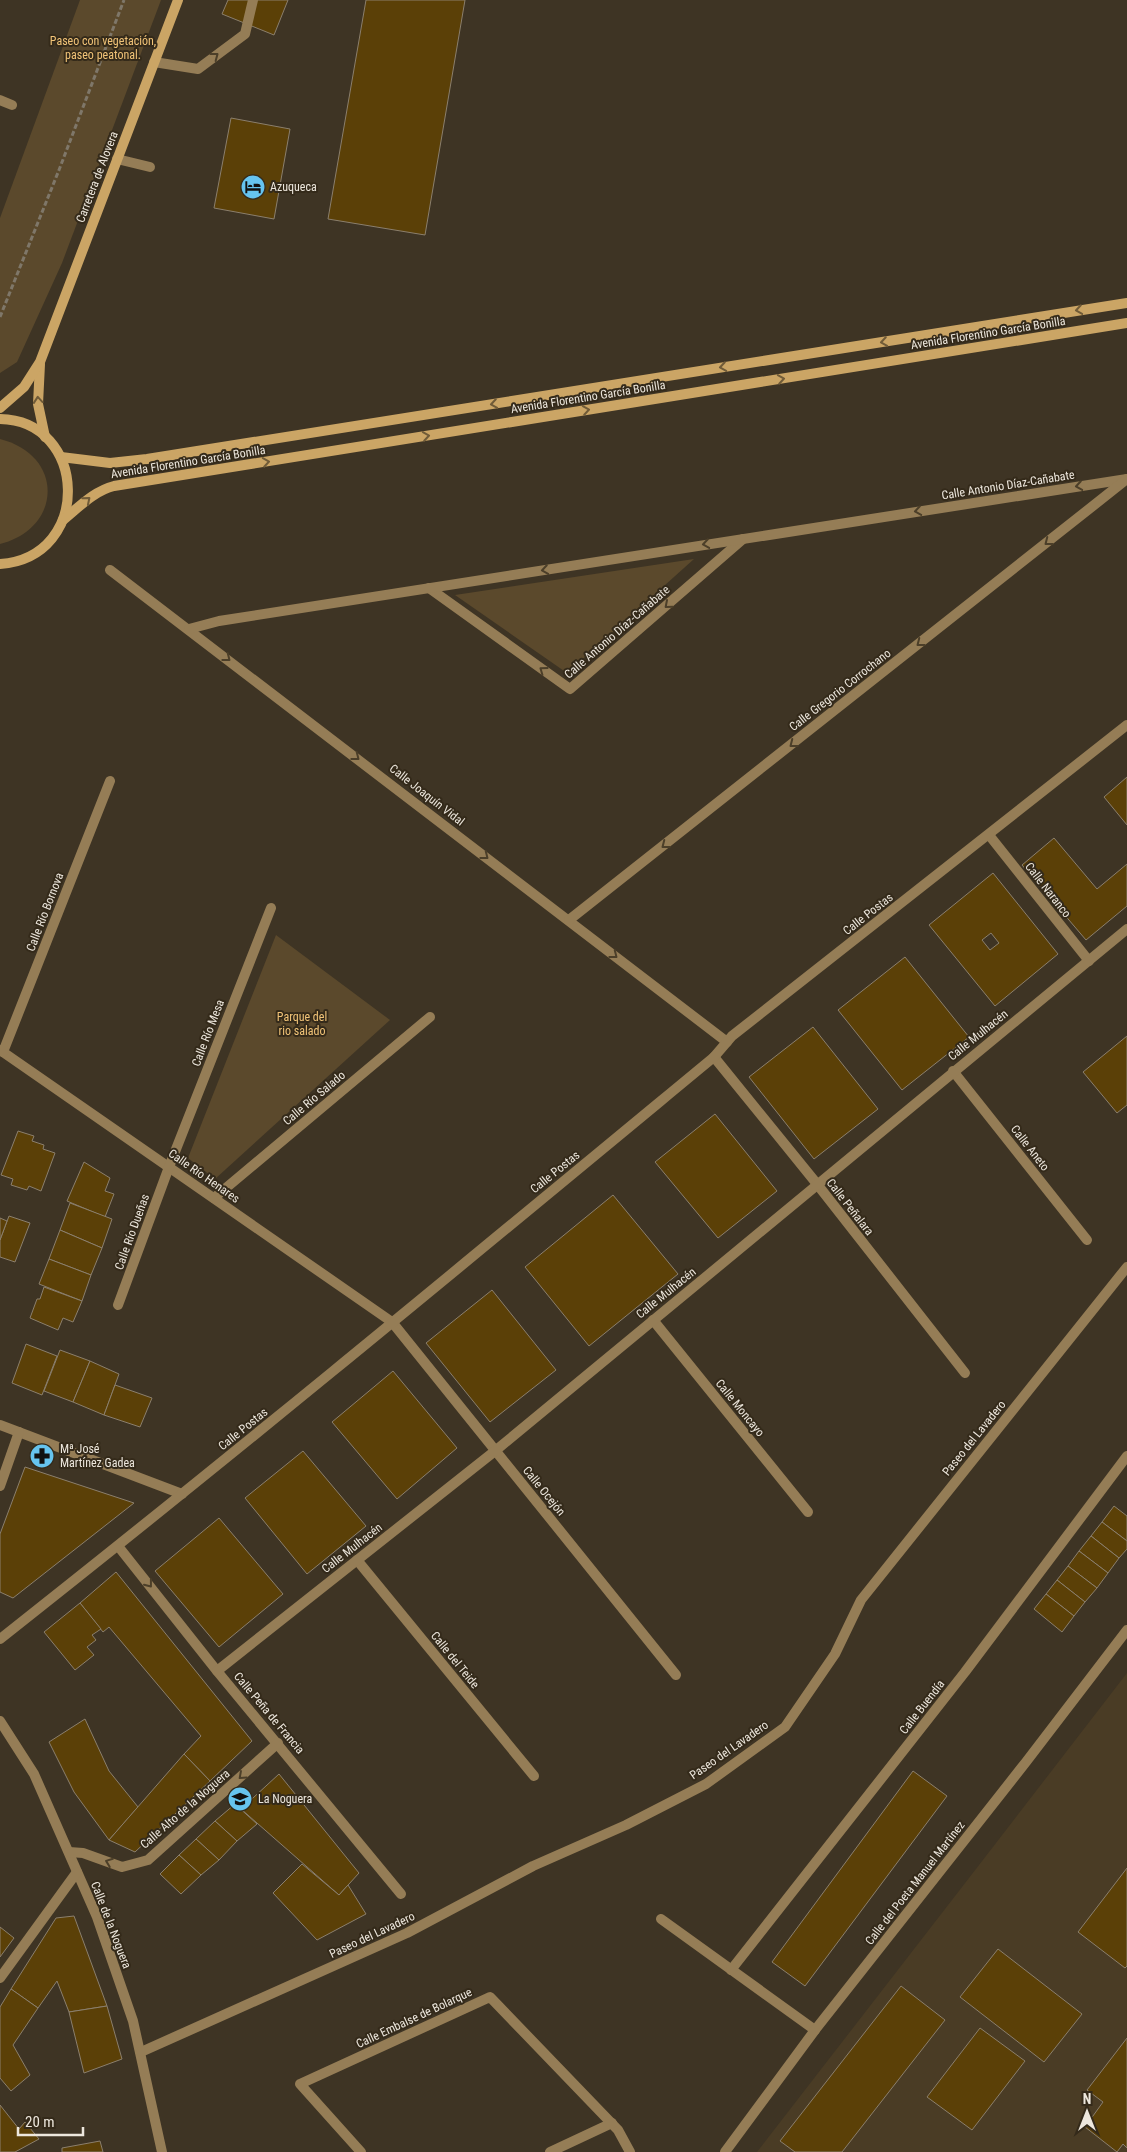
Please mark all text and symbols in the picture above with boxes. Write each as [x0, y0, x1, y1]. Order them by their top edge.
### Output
park label: Paseo con vegetación, paseo peatonal. [50, 34, 156, 62]
one-way arrow [209, 54, 218, 62]
street label: Carretera de Alovera [73, 129, 121, 224]
hotel icon: Azuqueca [240, 174, 266, 200]
place label: Azuqueca [270, 180, 317, 194]
one-way arrow [1075, 305, 1083, 315]
street label: Avenida Florentino García Bonilla [910, 314, 1067, 352]
one-way arrow [879, 336, 888, 346]
one-way arrow [719, 362, 728, 372]
one-way arrow [777, 374, 786, 384]
street label: Avenida Florentino García Bonilla [510, 378, 667, 416]
one-way arrow [33, 396, 44, 404]
one-way arrow [489, 398, 497, 409]
one-way arrow [583, 405, 591, 416]
one-way arrow [422, 431, 430, 441]
street label: Avenida Florentino García Bonilla [110, 443, 267, 481]
one-way arrow [261, 457, 270, 467]
street label: Calle Antonio Díaz-Cañabate [940, 468, 1076, 502]
one-way arrow [1074, 480, 1082, 491]
one-way arrow [81, 498, 90, 506]
one-way arrow [914, 506, 923, 516]
one-way arrow [1044, 537, 1053, 546]
one-way arrow [702, 539, 710, 549]
one-way arrow [541, 564, 550, 574]
street label: Calle Antonio Díaz-Cañabate [562, 582, 673, 681]
one-way arrow [664, 599, 673, 608]
one-way arrow [916, 637, 926, 646]
street label: Calle Gregorio Corrochano [787, 646, 893, 734]
one-way arrow [222, 653, 231, 662]
one-way arrow [539, 667, 549, 676]
one-way arrow [789, 738, 798, 747]
one-way arrow [350, 752, 359, 760]
street label: Calle Joaquín Vidal [387, 761, 467, 829]
one-way arrow [662, 839, 671, 847]
one-way arrow [479, 850, 489, 859]
street label: Calle Naranco [1022, 860, 1074, 920]
street label: Calle Río Bornova [24, 870, 67, 953]
street label: Calle Postas [840, 890, 896, 938]
one-way arrow [608, 950, 617, 958]
street label: Calle Río Mesa [189, 997, 227, 1068]
street label: Calle Mulhacén [945, 1007, 1011, 1063]
park label: Parque del rio salado [277, 1010, 327, 1038]
street label: Calle Río Salado [280, 1068, 348, 1128]
street label: Calle Aneto [1008, 1122, 1052, 1174]
street label: Calle Río Henares [166, 1146, 242, 1206]
street label: Calle Postas [528, 1148, 582, 1196]
street label: Calle Peñalara [824, 1176, 877, 1238]
street label: Calle Río Dueñas [112, 1192, 152, 1272]
street label: Calle Mulhacén [633, 1265, 699, 1321]
street label: Calle Moncayo [713, 1377, 767, 1439]
street label: Paseo del Lavadero [939, 1398, 1009, 1478]
street label: Calle Postas [216, 1405, 270, 1453]
place label: Mª José Martínez Gadea [60, 1442, 135, 1470]
pharmacy icon: Mª José Martínez Gadea [29, 1443, 55, 1469]
street label: Calle Ocejón [520, 1464, 568, 1519]
street label: Calle Mulhacén [319, 1520, 385, 1576]
one-way arrow [143, 1578, 151, 1587]
street label: Calle del Teide [428, 1629, 482, 1691]
street label: Calle Peña de Francia [231, 1669, 307, 1757]
street label: Calle Buendía [897, 1677, 948, 1737]
street label: Paseo del Lavadero [687, 1718, 771, 1782]
street label: Calle Alto de la Noguera [137, 1766, 233, 1852]
one-way arrow [239, 1770, 248, 1779]
school or university icon: La Noguera [227, 1786, 253, 1812]
place label: La Noguera [258, 1792, 312, 1806]
street label: Calle del Poeta Manuel Martínez [862, 1818, 968, 1948]
one-way arrow [105, 1858, 113, 1868]
street label: Calle de la Noguera [88, 1880, 134, 1971]
street label: Paseo del Lavadero [327, 1909, 417, 1961]
street label: Calle Embalse de Bolarque [354, 1985, 474, 2051]
north arrow [1062, 2087, 1112, 2137]
text: N [1083, 2091, 1091, 2107]
scale bar [18, 2104, 82, 2136]
text: 20 m [25, 2113, 55, 2131]

